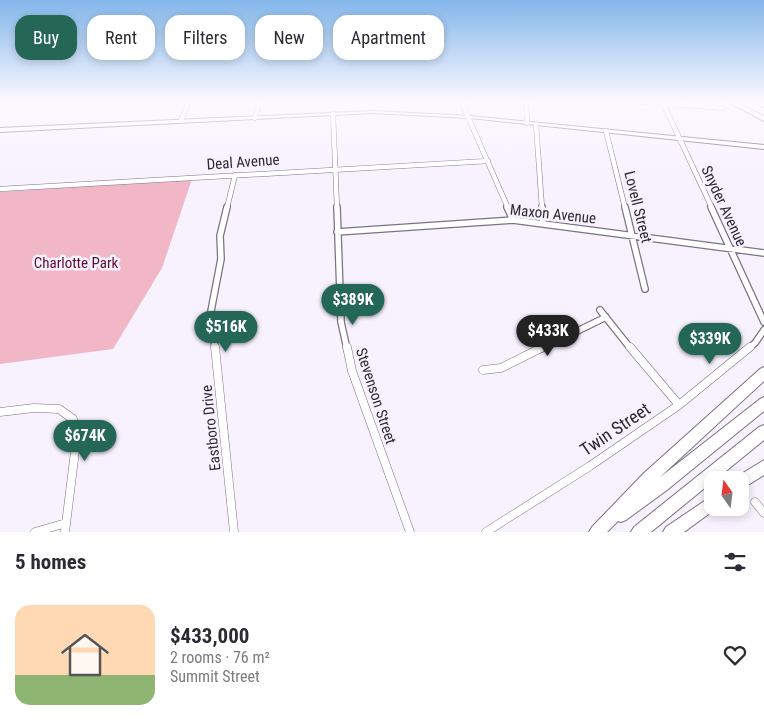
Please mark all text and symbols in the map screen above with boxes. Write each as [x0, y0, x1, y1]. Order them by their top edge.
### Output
chip: Buy [15, 15, 77, 60]
chip: Rent [87, 15, 155, 60]
chip: Filters [165, 15, 245, 60]
chip: New [255, 15, 323, 60]
chip: Apartment [333, 15, 444, 60]
street label: Deal Avenue [206, 150, 280, 174]
street label: Snyder Avenue [697, 163, 751, 249]
street label: Lovell Street [620, 169, 656, 245]
street label: Maxon Avenue [509, 201, 597, 227]
park label: Charlotte Park [34, 254, 119, 272]
pin: $389K [318, 284, 388, 326]
text: $389K [332, 290, 374, 309]
pin: $516K [191, 310, 261, 353]
pin: $433K [513, 314, 583, 357]
text: $516K [205, 317, 247, 336]
text: $433K [527, 321, 569, 340]
pin: $339K [675, 322, 745, 365]
text: $339K [689, 329, 731, 348]
street label: Stevenson Street [352, 346, 400, 446]
street label: Eastboro Drive [198, 384, 224, 472]
street label: Twin Street [576, 398, 654, 460]
pin: $674K [50, 420, 120, 462]
text: $674K [64, 426, 106, 445]
north arrow [704, 471, 749, 516]
map controls [704, 471, 749, 516]
icon: filters [721, 548, 749, 576]
text: 5 homes [15, 550, 86, 574]
text: $433,000 [170, 624, 249, 648]
icon: home [55, 625, 115, 685]
icon: heart [721, 641, 749, 669]
text: 2 rooms · 76 m² [170, 648, 270, 667]
text: Summit Street [170, 667, 260, 686]

